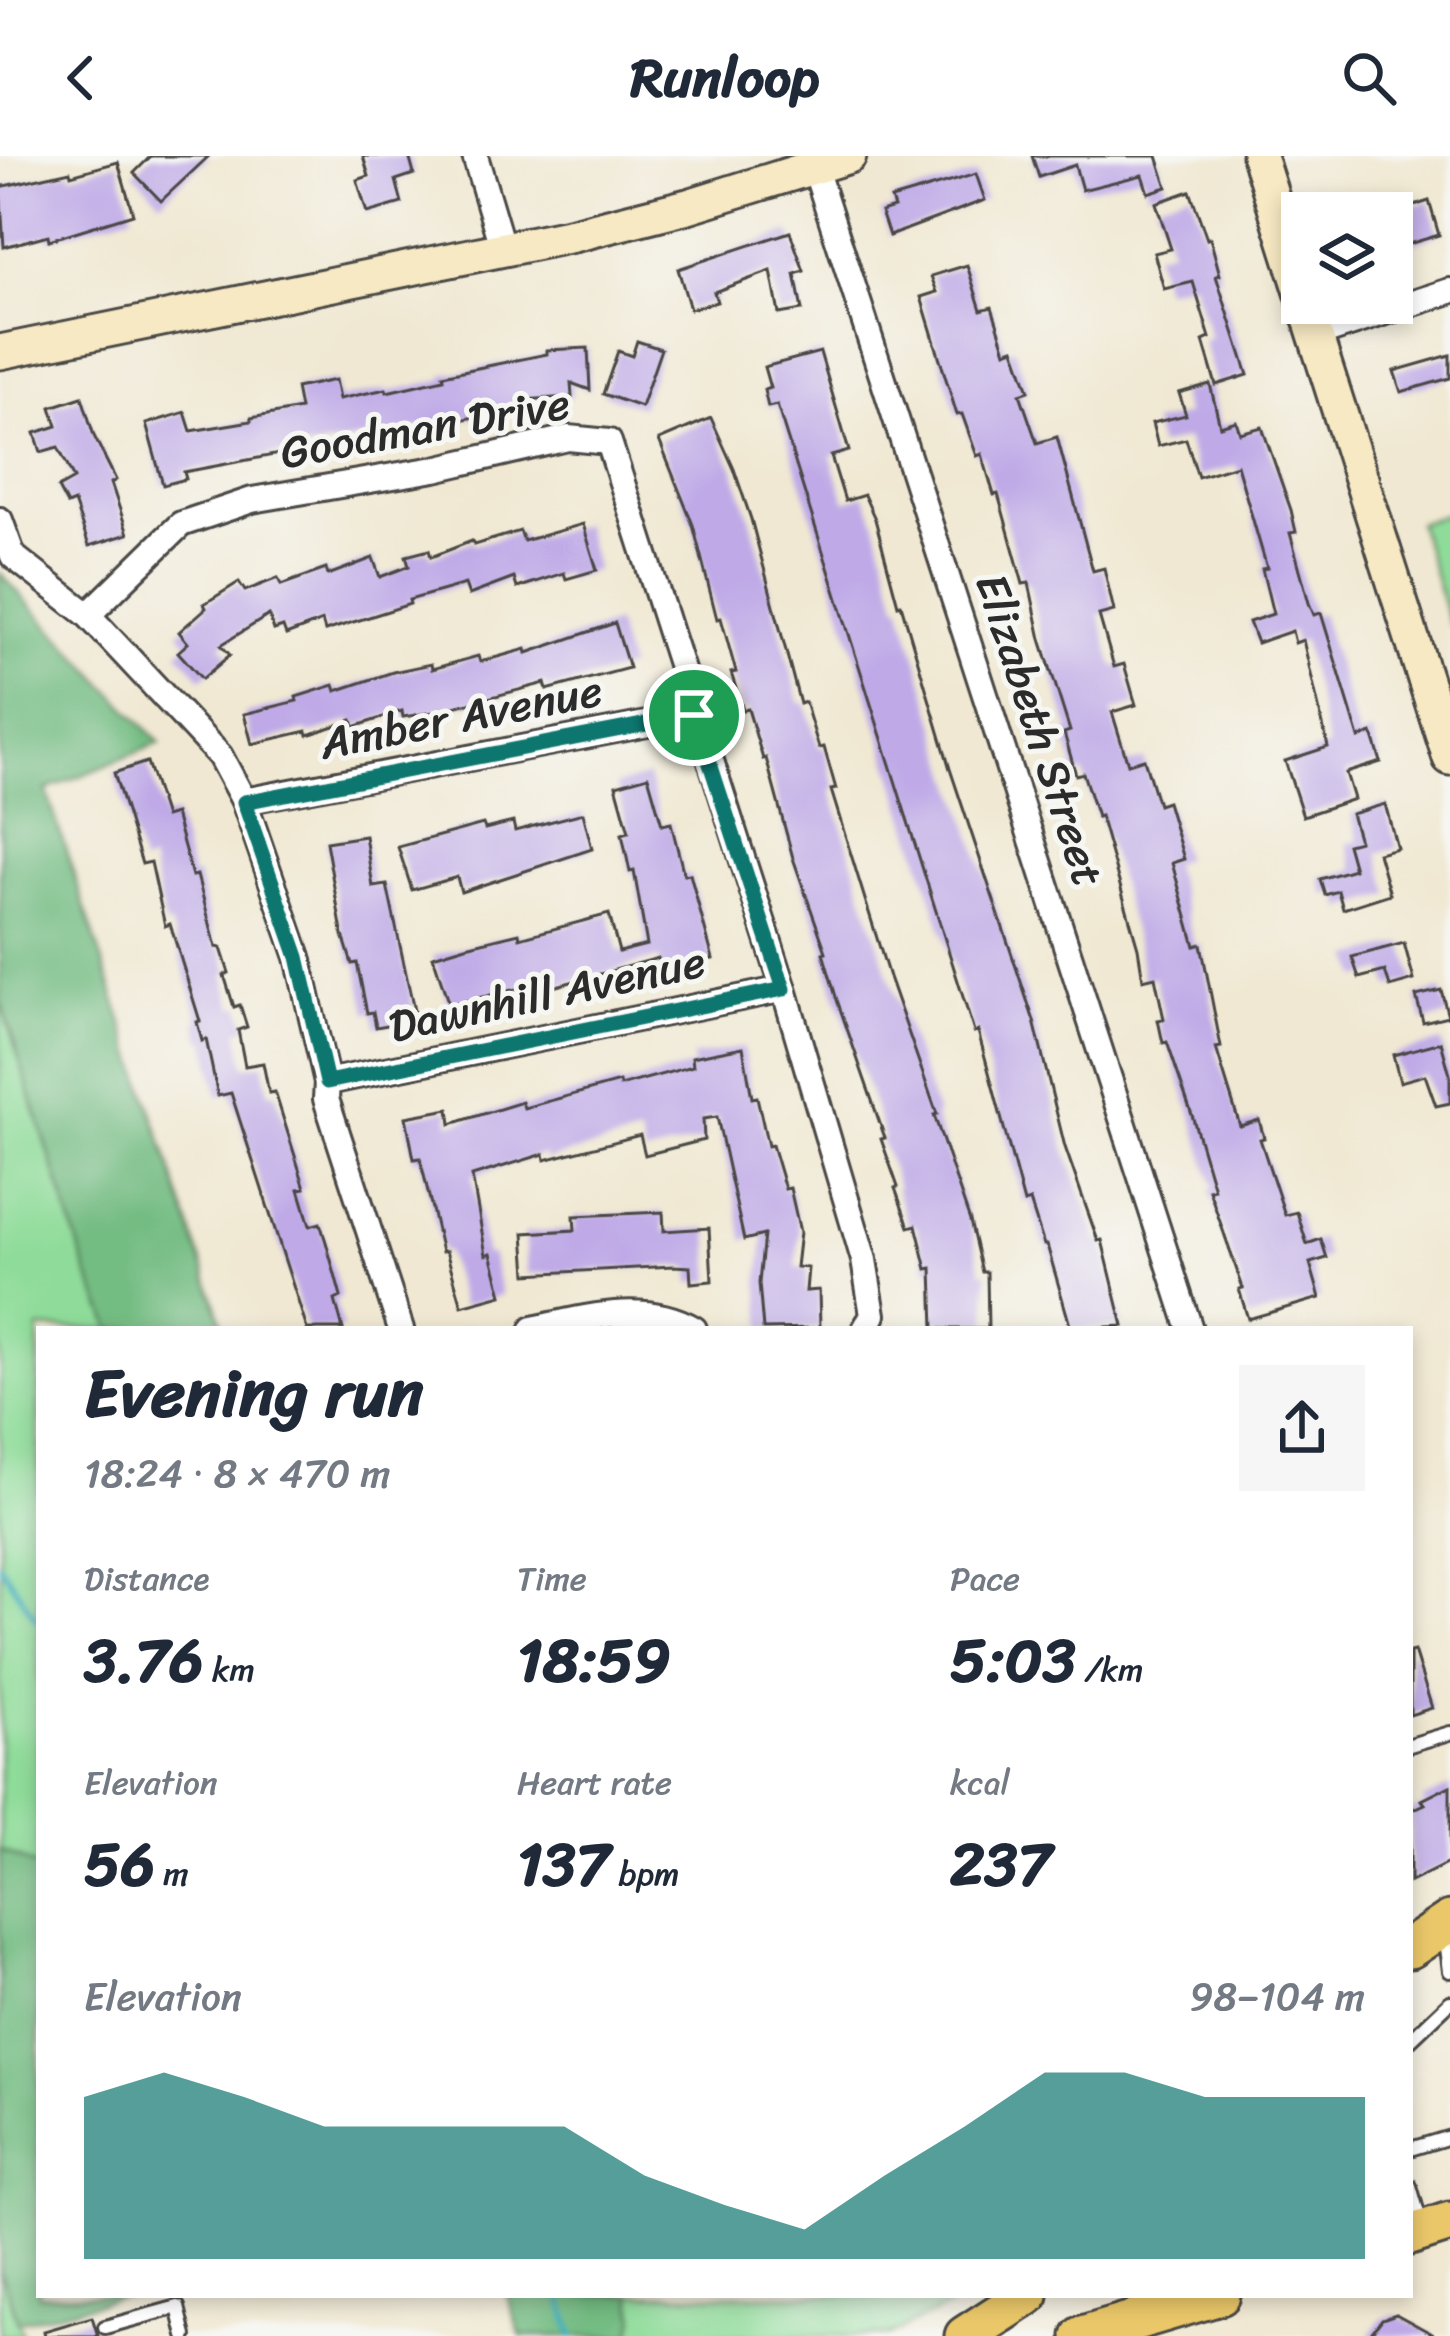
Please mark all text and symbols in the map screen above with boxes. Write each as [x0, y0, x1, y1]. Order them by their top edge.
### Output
text: Runloop [631, 30, 819, 126]
icon: back [48, 45, 114, 111]
icon: search [1336, 45, 1402, 111]
map controls [1281, 192, 1413, 324]
button: layers [1281, 192, 1413, 324]
street label: Goodman Drive [274, 363, 576, 493]
street label: Elizabeth Street [952, 563, 1128, 897]
street label: Amber Avenue [312, 650, 609, 784]
pin [643, 664, 745, 766]
icon: arrive [661, 682, 727, 748]
street label: Dawnhill Avenue [381, 921, 713, 1067]
text: Evening run [84, 1335, 424, 1452]
button: share [1239, 1365, 1365, 1491]
text: 18:24 · 8 × 470 m [84, 1439, 391, 1508]
text: Distance [84, 1550, 209, 1608]
text: Time [517, 1550, 587, 1608]
text: Pace [950, 1550, 1020, 1608]
text: 3.76 [84, 1608, 203, 1714]
text: 18:59 [517, 1608, 671, 1714]
text: 5:03 [950, 1608, 1076, 1714]
text: km [203, 1641, 255, 1699]
text: /km [1076, 1641, 1143, 1699]
text: Elevation [84, 1754, 218, 1812]
text: Heart rate [517, 1754, 672, 1812]
text: kcal [950, 1754, 1010, 1812]
text: 56 [84, 1812, 155, 1918]
text: 137 [517, 1812, 610, 1918]
text: 237 [950, 1812, 1052, 1918]
text: m [155, 1845, 189, 1903]
text: bpm [610, 1845, 679, 1903]
text: Elevation [84, 1962, 242, 2031]
text: 98–104 m [1190, 1962, 1365, 2031]

